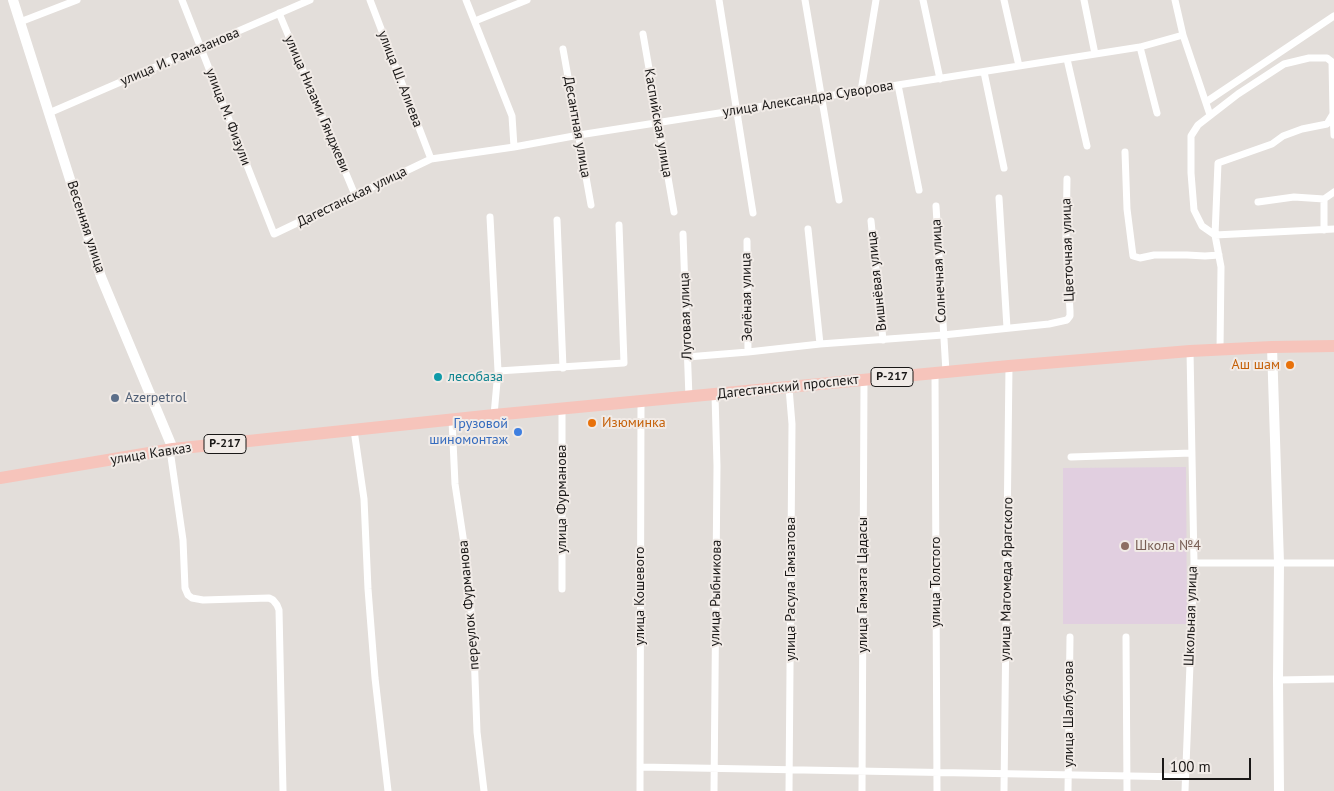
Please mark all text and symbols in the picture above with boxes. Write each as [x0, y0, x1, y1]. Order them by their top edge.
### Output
street label: улица И. Рамазанова [118, 24, 242, 90]
street label: улица Ш. Алиева [374, 28, 426, 130]
street label: улица Низами Гянджеви [280, 33, 354, 175]
street label: улица М. Физули [202, 66, 254, 168]
street label: Каспийская улица [640, 67, 676, 179]
street label: Десантная улица [560, 75, 594, 179]
street label: улица Александра Суворова [721, 77, 895, 121]
street label: Дагестанская улица [294, 163, 410, 231]
street label: Весенняя улица [63, 179, 109, 275]
street label: Цветочная улица [1058, 198, 1078, 302]
street label: Солнечная улица [928, 219, 950, 323]
street label: Вишнёвая улица [863, 230, 891, 332]
street label: Зелёная улица [738, 252, 756, 342]
street label: Луговая улица [676, 272, 696, 360]
place label: Аш шам [1231, 357, 1280, 373]
marker: Аш шам [1284, 359, 1296, 371]
road number: Р-217 [871, 368, 913, 387]
place label: лесобаза [448, 369, 503, 385]
marker: лесобаза [432, 371, 444, 383]
street label: Дагестанский проспект [716, 371, 860, 403]
place label: Azerpetrol [125, 390, 187, 406]
marker: Azerpetrol [109, 392, 121, 404]
place label: Изюминка [602, 415, 666, 431]
place label: Грузовой шиномонтаж [429, 416, 508, 448]
marker: Изюминка [586, 417, 598, 429]
marker: Грузовой шиномонтаж [512, 426, 524, 438]
road number: Р-217 [204, 434, 246, 454]
street label: улица Кавказ [109, 439, 193, 469]
street label: улица Фурманова [554, 444, 570, 554]
street label: улица Магомеда Ярагского [997, 497, 1017, 661]
street label: улица Расула Гамзатова [783, 517, 799, 661]
street label: улица Гамзата Цадасы [855, 517, 871, 653]
street label: улица Толстого [928, 536, 944, 628]
place label: Школа №4 [1135, 538, 1201, 554]
street label: переулок Фурманова [455, 539, 483, 671]
street label: улица Рыбникова [707, 540, 725, 646]
marker: Школа №4 [1119, 540, 1131, 552]
street label: улица Кошевого [632, 547, 648, 645]
street label: Школьная улица [1181, 566, 1201, 666]
street label: улица Шалбузова [1061, 660, 1077, 768]
scale bar [1164, 748, 1253, 780]
text: 100 m [1170, 757, 1211, 776]

